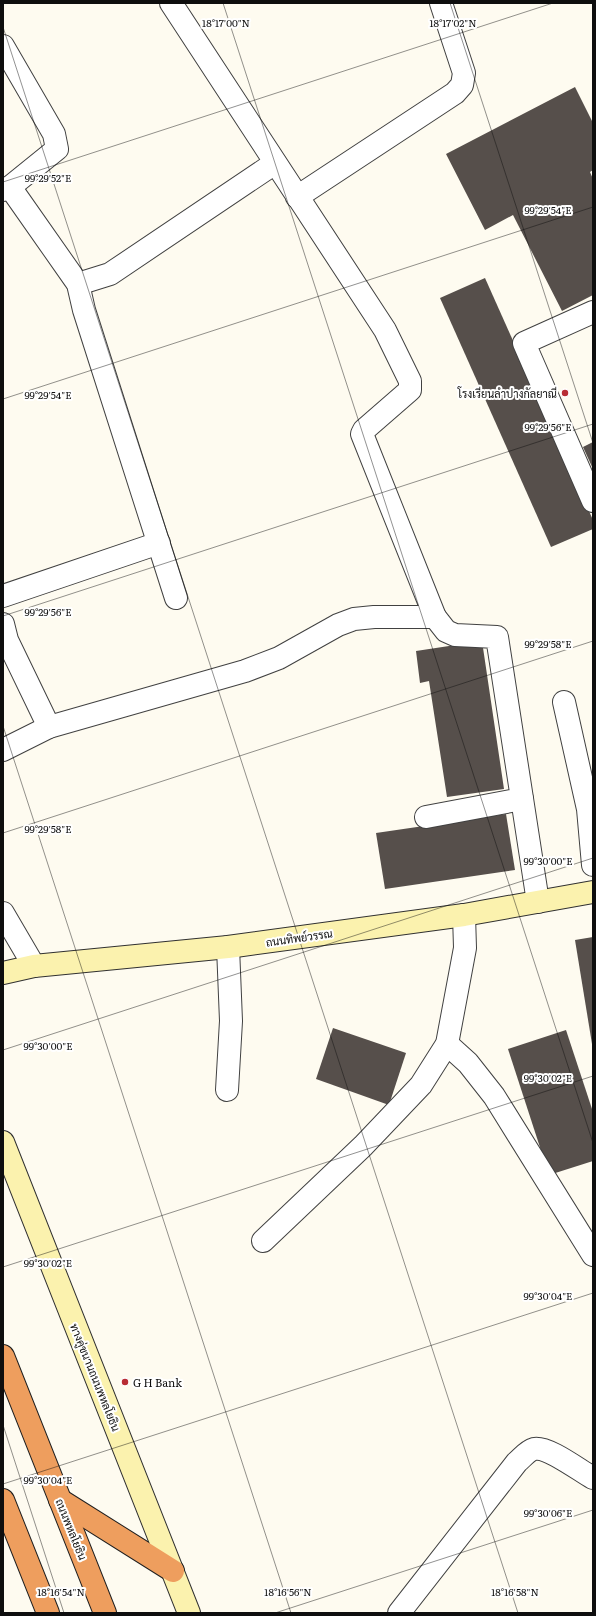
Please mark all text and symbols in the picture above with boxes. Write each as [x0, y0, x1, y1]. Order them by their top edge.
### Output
text: 18°17'00"N [202, 15, 250, 30]
text: 18°17'02"N [429, 15, 477, 30]
text: 99°29'52"E [25, 170, 71, 185]
text: 99°29'54"E [524, 202, 572, 217]
place label: โรงเรียนลำปางกัลยาณี [457, 385, 557, 401]
text: 99°29'54"E [24, 387, 72, 402]
marker: โรงเรียนลำปางกัลยาณี [560, 388, 570, 398]
text: 99°29'56"E [524, 419, 572, 434]
text: 99°29'56"E [24, 604, 72, 619]
text: 99°29'58"E [524, 636, 572, 651]
text: 99°29'58"E [24, 821, 72, 836]
text: 99°30'00"E [523, 853, 573, 868]
street label: ถนนทิพย์วรรณ [265, 924, 333, 950]
text: 99°30'00"E [23, 1038, 73, 1053]
text: 99°30'02"E [524, 1070, 572, 1085]
text: 99°30'02"E [24, 1255, 72, 1270]
text: 99°30'04"E [524, 1288, 572, 1303]
street label: ทางคู่ขนานถนนพหลโยธิน [66, 1321, 125, 1434]
place label: G H Bank [133, 1374, 182, 1390]
marker: G H Bank [120, 1377, 130, 1387]
text: 99°30'04"E [24, 1472, 72, 1487]
street label: ถนนพหลโยธิน [52, 1496, 92, 1562]
text: 99°30'06"E [524, 1505, 572, 1520]
text: 18°16'54"N [37, 1584, 85, 1599]
text: 18°16'56"N [264, 1584, 312, 1599]
text: 18°16'58"N [491, 1584, 539, 1599]

